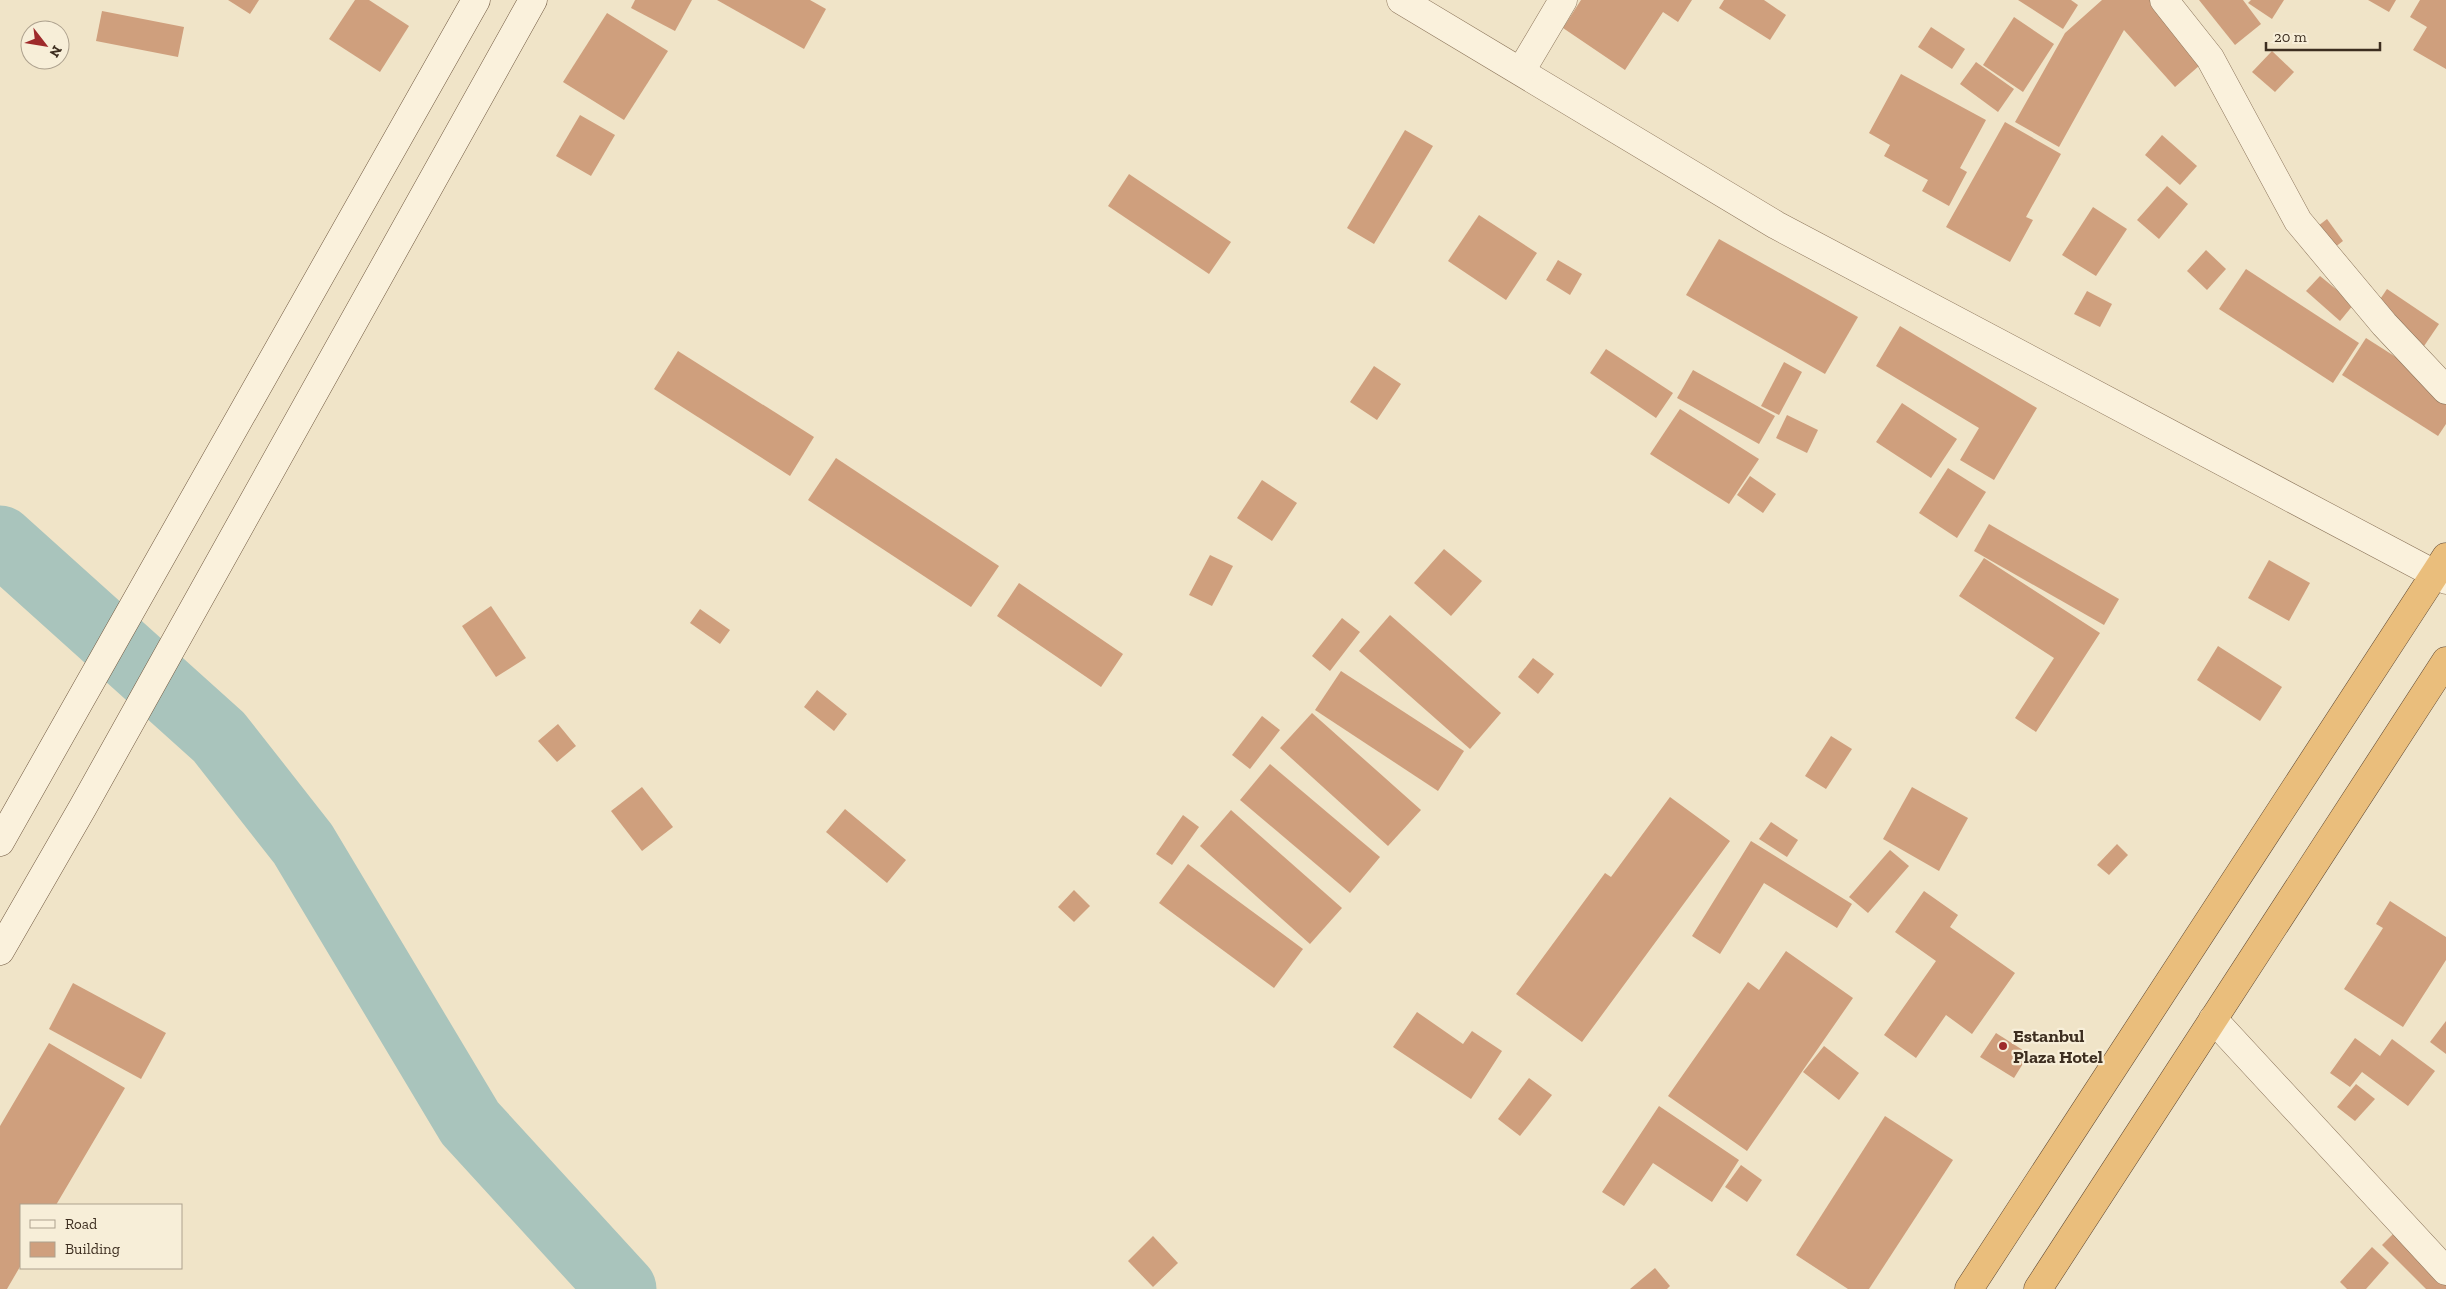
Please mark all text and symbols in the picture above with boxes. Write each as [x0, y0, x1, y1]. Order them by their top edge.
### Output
north arrow [20, 20, 70, 70]
scale bar [2266, 20, 2380, 52]
text: 20 m [2274, 28, 2307, 46]
text: N [46, 42, 66, 61]
place label: Estanbul Plaza Hotel [2013, 1025, 2103, 1068]
marker: Estanbul Plaza Hotel [1997, 1040, 2009, 1052]
legend [20, 1204, 182, 1269]
text: Road [65, 1215, 98, 1233]
text: Building [65, 1240, 120, 1258]

